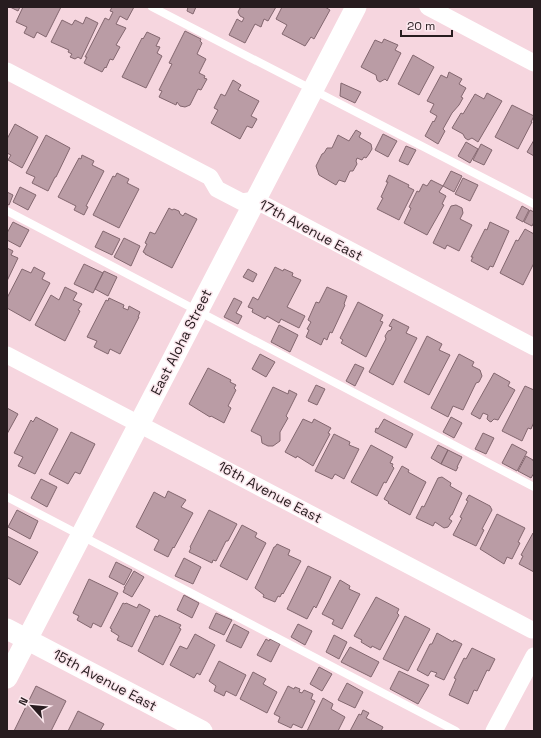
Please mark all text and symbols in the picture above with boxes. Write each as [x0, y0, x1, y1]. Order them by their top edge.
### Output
scale bar [401, 12, 452, 38]
text: 20 m [407, 18, 435, 34]
street label: 17th Avenue East [256, 195, 366, 265]
street label: East Aloha Street [146, 286, 216, 398]
street label: 16th Avenue East [215, 457, 325, 527]
street label: 15th Avenue East [50, 645, 160, 715]
north arrow [12, 686, 52, 726]
text: N [15, 695, 31, 708]

